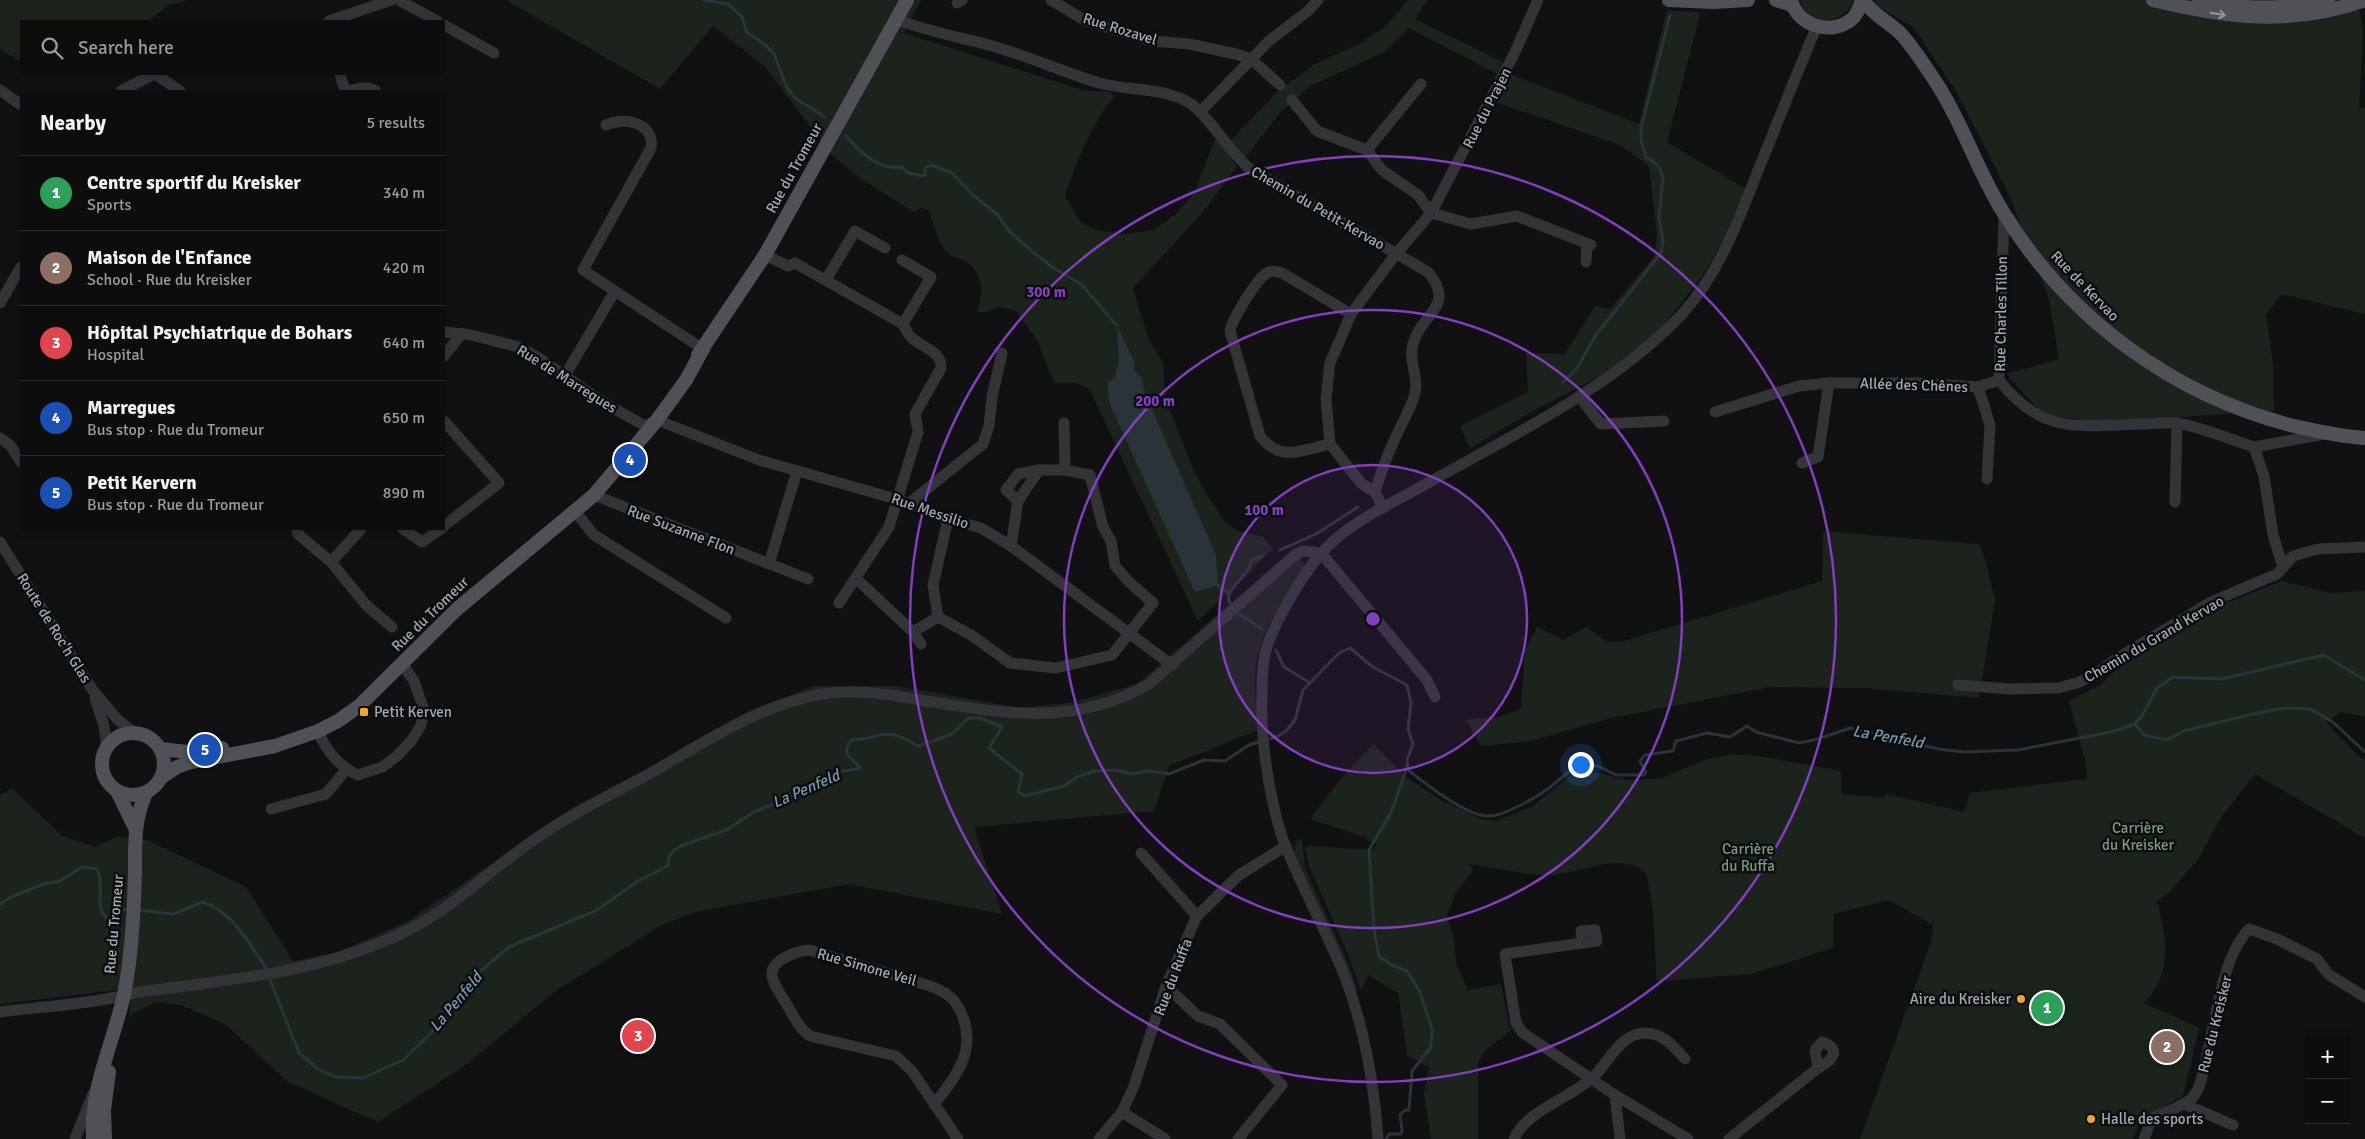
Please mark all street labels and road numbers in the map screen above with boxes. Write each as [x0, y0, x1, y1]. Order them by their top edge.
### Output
street label: Rue Rozavel [1081, 9, 1159, 49]
street label: Rue du Prajen [1459, 65, 1515, 151]
street label: Rue du Tromeur [762, 119, 826, 216]
street label: Chemin du Petit-Kervao [1248, 162, 1388, 254]
street label: Rue de Kervao [2047, 247, 2123, 325]
street label: Rue Charles Tillon [1991, 256, 2011, 372]
street label: Rue de Marregues [514, 341, 621, 417]
street label: Allée des Chênes [1860, 374, 1969, 396]
street label: Rue Messilio [889, 489, 971, 533]
street label: Rue Suzanne Flon [625, 501, 737, 559]
street label: Route de Roc'h Glas [13, 570, 95, 687]
street label: Rue du Tromeur [388, 572, 473, 655]
street label: Chemin du Grand Kervao [2081, 592, 2227, 686]
street label: Rue du Tromeur [101, 873, 127, 975]
street label: Rue du Ruffa [1150, 936, 1196, 1018]
street label: Rue Simone Veil [815, 944, 919, 990]
street label: Rue du Kreisker [2194, 973, 2236, 1075]

